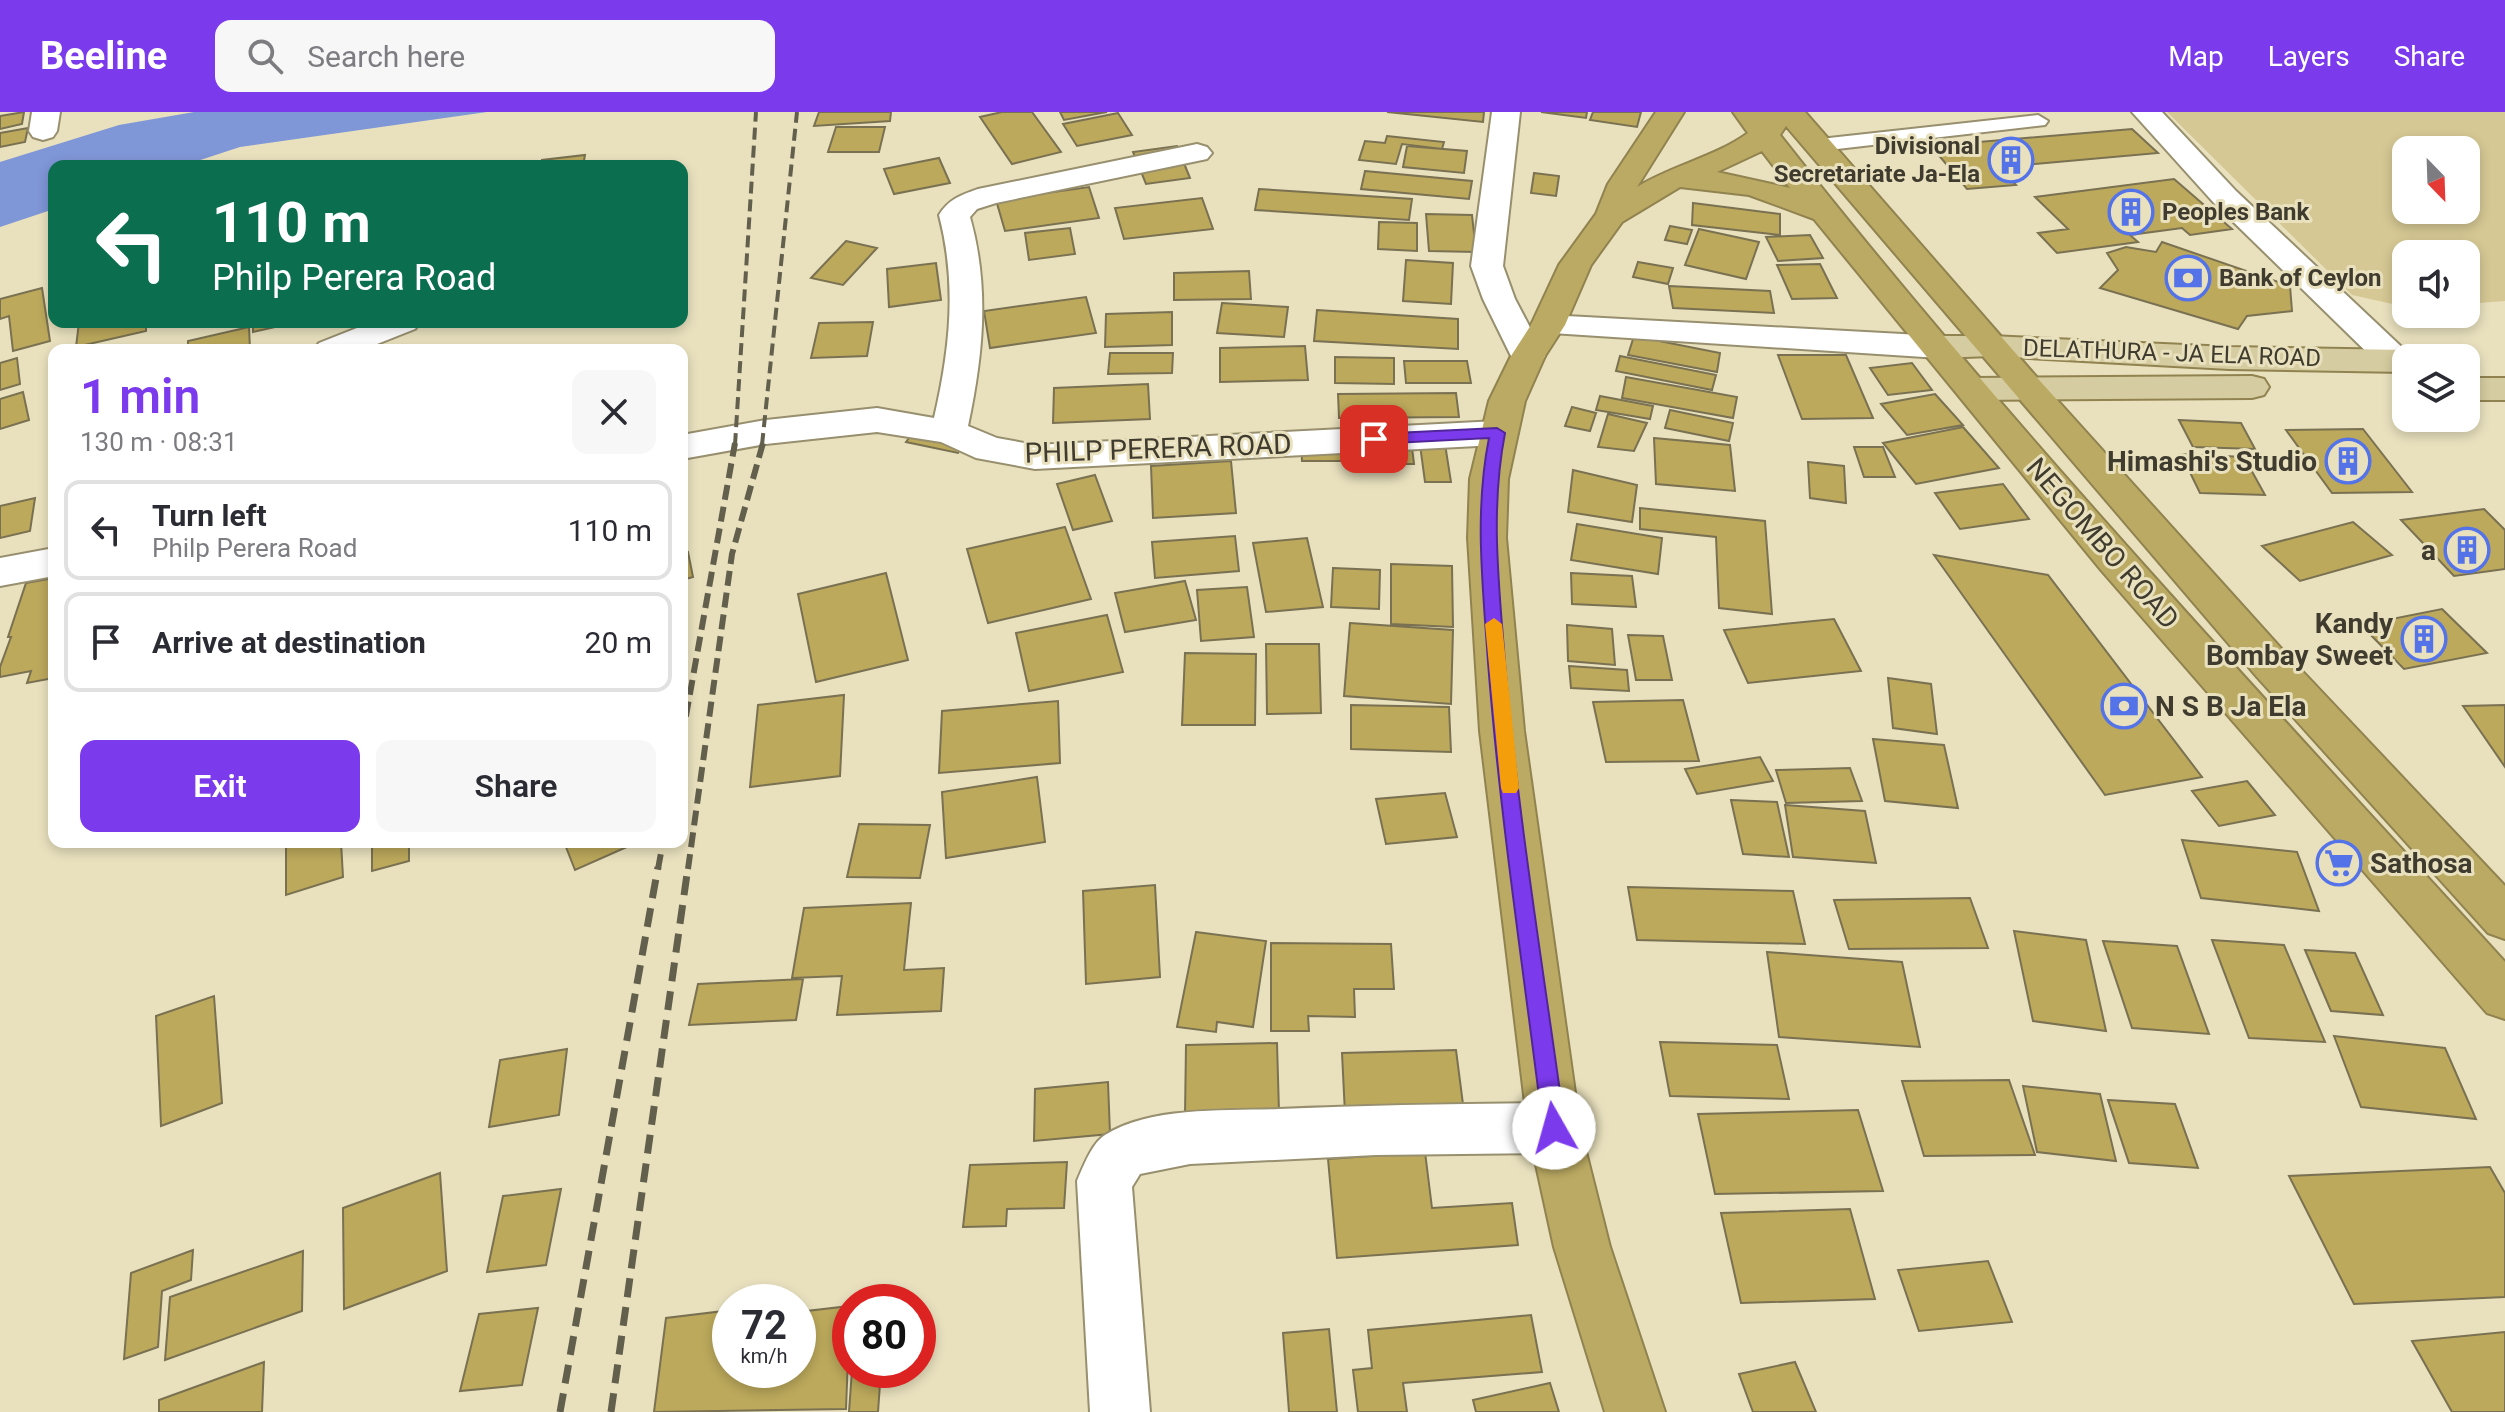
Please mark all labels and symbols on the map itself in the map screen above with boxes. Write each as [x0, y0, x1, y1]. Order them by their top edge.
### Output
place label: Divisional Secretariate Ja-Ela [1774, 132, 1980, 188]
building icon: Divisional Secretariate Ja-Ela [1987, 136, 2035, 184]
north arrow [2392, 136, 2480, 224]
building icon: Peoples Bank [2107, 188, 2155, 236]
place label: Peoples Bank [2162, 198, 2311, 226]
bank icon: Bank of Ceylon [2164, 254, 2212, 302]
place label: Bank of Ceylon [2219, 264, 2381, 292]
street label: DELATHURA - JA ELA ROAD [2023, 334, 2321, 372]
pin [1340, 405, 1408, 473]
street label: PHILP PERERA ROAD [1024, 427, 1292, 470]
building icon: Himashi's Studio [2324, 437, 2372, 485]
place label: Himashi's Studio [2107, 445, 2317, 478]
street label: NEGOMBO ROAD [2020, 451, 2186, 635]
building icon: a [2443, 526, 2491, 574]
place label: a [2421, 534, 2436, 567]
place label: Kandy Bombay Sweet [2206, 607, 2394, 672]
building icon: Kandy Bombay Sweet [2400, 615, 2448, 663]
bank icon: N S B Ja Ela [2100, 682, 2148, 730]
place label: N S B Ja Ela [2155, 690, 2306, 723]
supermarket icon: Sathosa [2315, 839, 2363, 887]
place label: Sathosa [2370, 847, 2473, 880]
position arrow [1512, 1086, 1596, 1170]
speed limit sign: 80 [832, 1284, 936, 1388]

